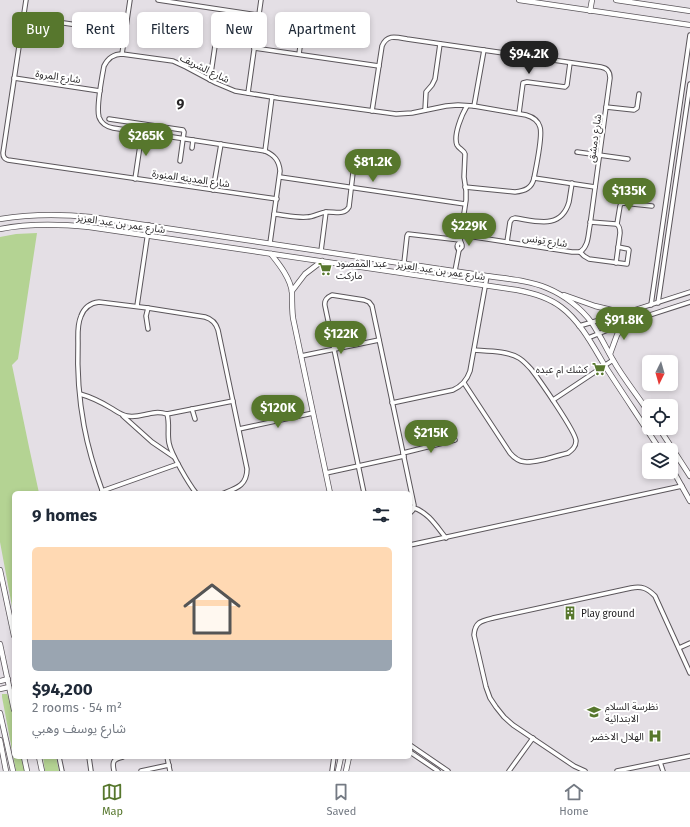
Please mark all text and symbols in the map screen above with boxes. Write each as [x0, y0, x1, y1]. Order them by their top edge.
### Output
chip: Buy [12, 12, 64, 48]
chip: Rent [72, 12, 129, 48]
chip: Filters [137, 12, 203, 48]
chip: New [211, 12, 267, 48]
chip: Apartment [275, 12, 370, 48]
pin: $94.2K [496, 41, 562, 75]
text: $94.2K [509, 46, 549, 61]
street label: شارع الشريف [178, 52, 231, 87]
street label: شارع المروة [34, 68, 81, 87]
district label: 9 [177, 96, 185, 113]
street label: شارع دمشق [586, 113, 605, 163]
pin: $265K [118, 123, 174, 157]
text: $265K [128, 128, 164, 143]
pin: $81.2K [340, 149, 406, 183]
text: $81.2K [354, 154, 392, 169]
street label: شارع المدينه المنورة [151, 168, 231, 191]
pin: $135K [601, 178, 657, 212]
text: $135K [612, 183, 646, 198]
street label: شارع عمر بن عبد العزيز [75, 212, 166, 237]
pin: $229K [441, 213, 497, 247]
text: $229K [451, 218, 487, 233]
street label: شارع تونس [521, 232, 568, 251]
place label: عبد المقصود ماركت [336, 258, 387, 282]
street label: شارع عمر بن عبد العزيز [395, 259, 486, 284]
supermarket icon: عبد المقصود ماركت [317, 261, 333, 277]
pin: $91.8K [591, 307, 657, 341]
text: $91.8K [605, 312, 643, 327]
pin: $122K [313, 321, 369, 355]
text: $122K [324, 326, 358, 341]
north arrow [642, 355, 678, 391]
map controls [642, 355, 678, 479]
supermarket icon: كشك ام عبده [591, 361, 607, 377]
place label: كشك ام عبده [536, 364, 589, 378]
pin: $120K [250, 395, 306, 429]
button: locate [642, 399, 678, 435]
text: $120K [260, 400, 296, 415]
pin: $215K [403, 420, 459, 454]
text: $215K [414, 425, 448, 440]
button: layers [642, 443, 678, 479]
icon: filters [370, 504, 392, 526]
text: 9 homes [32, 505, 97, 526]
icon: home [176, 573, 248, 645]
building icon: Play ground [562, 605, 578, 621]
place label: Play ground [581, 608, 635, 620]
text: $94,200 [32, 679, 93, 700]
text: 2 rooms · 54 m² [32, 700, 122, 715]
place label: نظرسة السلام الابتدائية [605, 701, 658, 725]
school or university icon: نظرسة السلام الابتدائية [586, 704, 602, 720]
text: شارع يوسف وهبي [32, 721, 126, 736]
hospital icon: الهلال الاخضر [647, 728, 663, 744]
place label: الهلال الاخضر [590, 731, 644, 743]
tab: Map [101, 781, 123, 818]
tab: Saved [326, 781, 356, 818]
tab: Home [559, 781, 589, 818]

